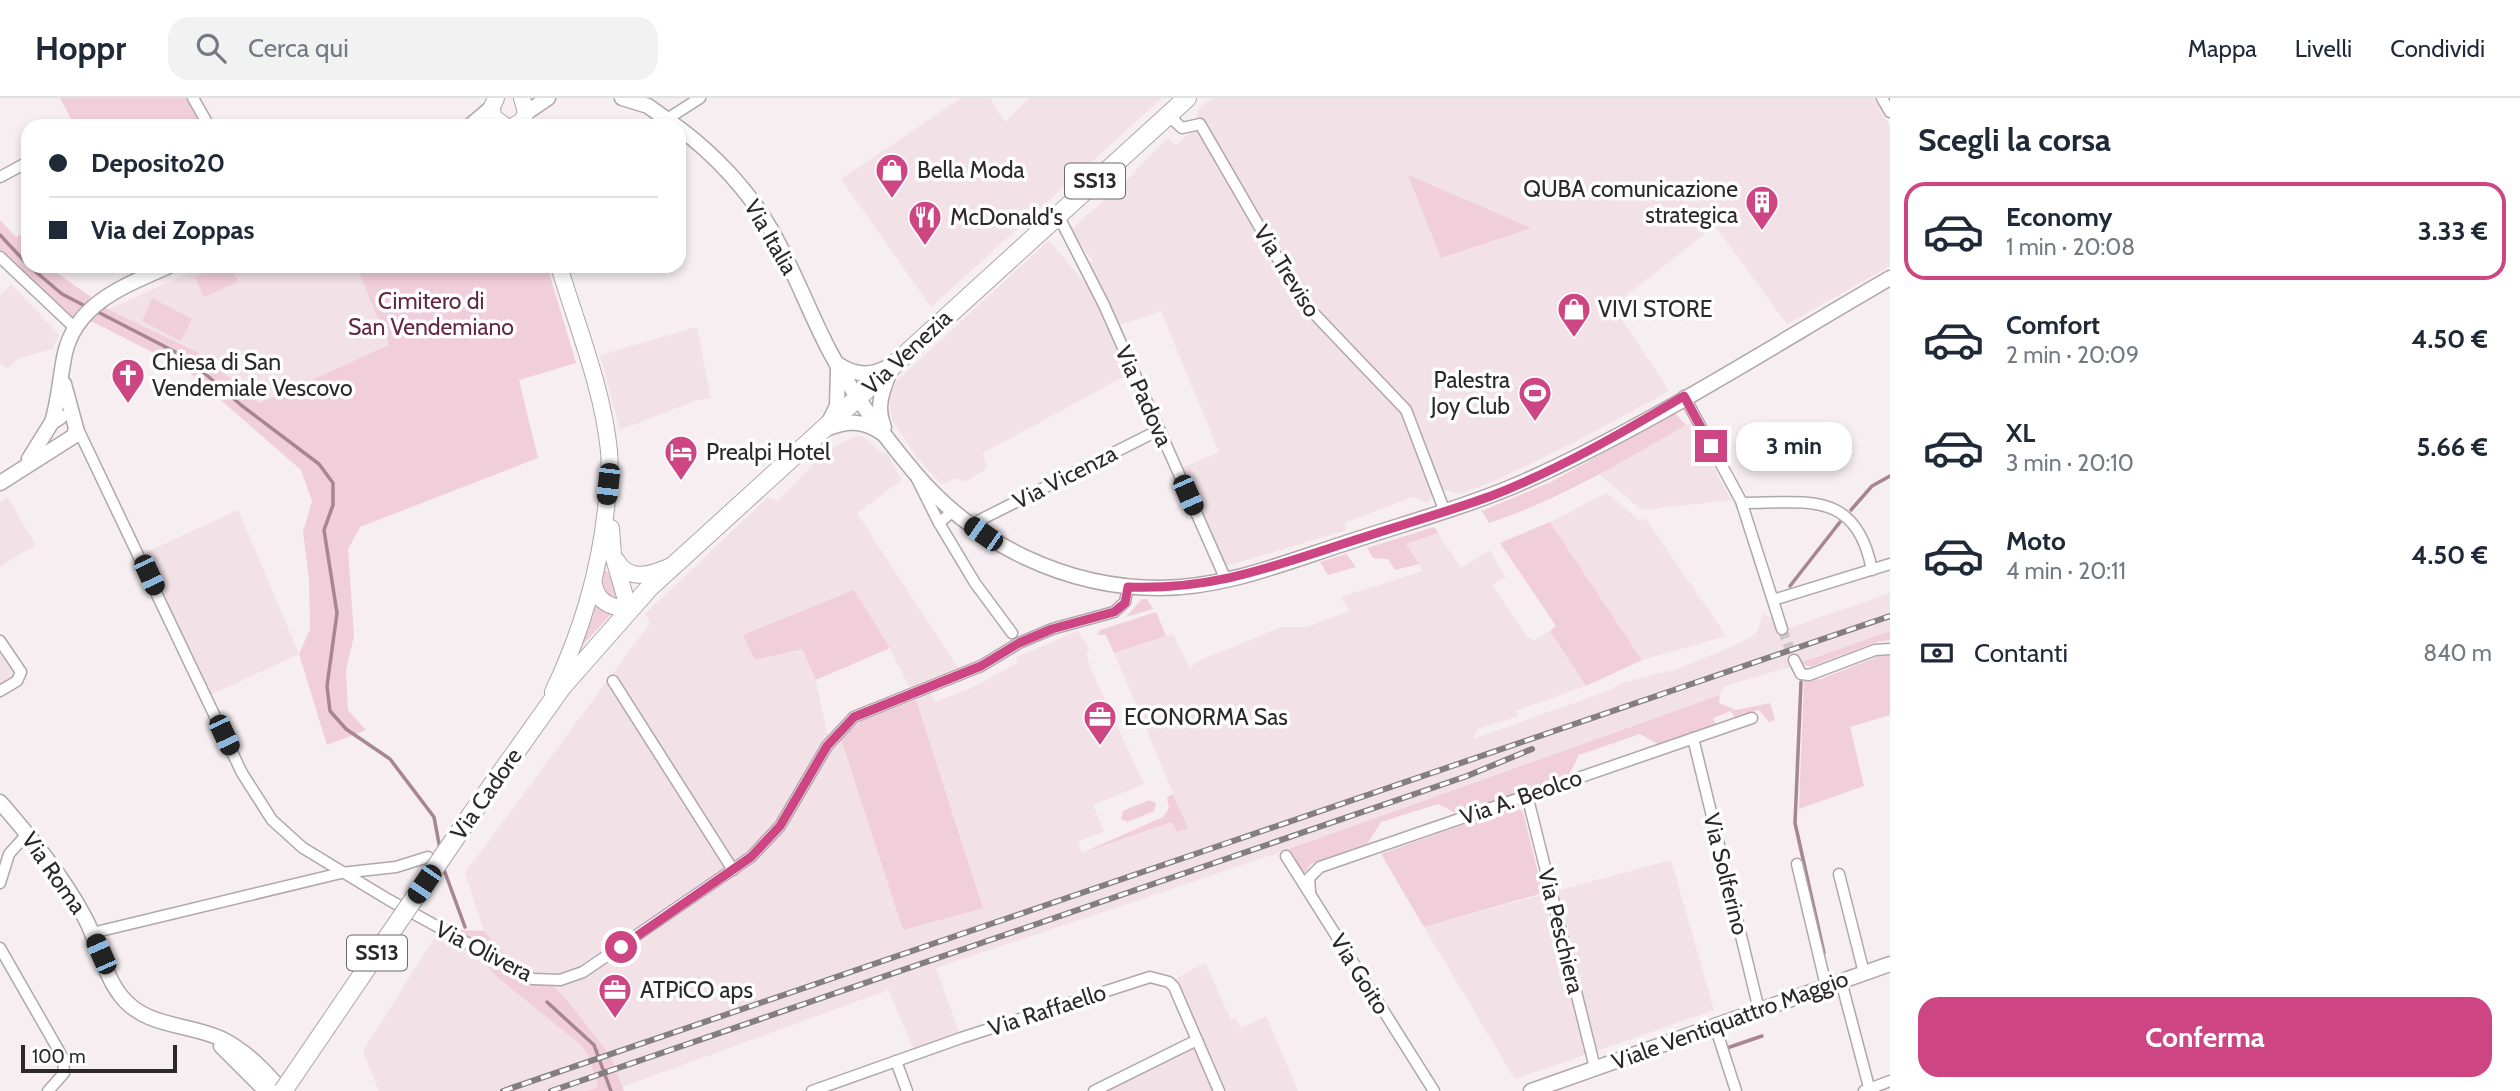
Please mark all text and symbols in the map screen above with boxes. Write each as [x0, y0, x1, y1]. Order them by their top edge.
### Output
search box [168, 17, 658, 80]
text: Hoppr [35, 28, 126, 68]
icon: search [192, 29, 230, 67]
text: Cerca qui [248, 32, 349, 64]
text: Mappa [2188, 34, 2257, 63]
text: Livelli [2295, 34, 2352, 63]
text: Condividi [2390, 34, 2485, 63]
text: Scegli la corsa [1918, 120, 2111, 159]
text: Deposito20 [91, 147, 225, 179]
shop icon: Bella Moda [873, 151, 911, 200]
place label: Bella Moda [917, 156, 1024, 184]
road number: SS13 [1065, 164, 1125, 198]
place label: QUBA comunicazione strategica [1523, 175, 1738, 229]
building icon: QUBA comunicazione strategica [1743, 183, 1781, 232]
street label: Via Italia [738, 195, 804, 279]
restaurant icon: McDonald's [906, 198, 944, 247]
icon: car [1922, 200, 1985, 263]
text: Economy [2006, 201, 2112, 233]
place label: McDonald's [950, 203, 1063, 231]
text: Via dei Zoppas [91, 214, 255, 246]
text: 3.33 € [2418, 215, 2488, 247]
street label: Via Treviso [1248, 220, 1326, 322]
text: 1 min · 20:08 [2006, 233, 2135, 261]
park label: Cimitero di San Vendemiano [348, 287, 514, 341]
shop icon: VIVI STORE [1555, 290, 1593, 339]
place label: VIVI STORE [1598, 295, 1712, 323]
street label: Via Venezia [857, 304, 957, 400]
icon: car [1922, 308, 1985, 371]
text: Comfort [2006, 309, 2100, 341]
text: 4.50 € [2411, 323, 2488, 355]
street label: Via Padova [1109, 341, 1179, 451]
text: 2 min · 20:09 [2006, 341, 2139, 369]
place label: Chiesa di San Vendemiale Vescovo [152, 348, 353, 402]
church icon: Chiesa di San Vendemiale Vescovo [109, 356, 147, 405]
place label: Palestra Joy Club [1430, 366, 1510, 420]
sports icon: Palestra Joy Club [1516, 374, 1554, 423]
icon: car [1922, 416, 1985, 479]
text: XL [2006, 417, 2035, 449]
callout: 3 min [1736, 422, 1851, 470]
route end [1695, 430, 1727, 462]
text: 5.66 € [2417, 431, 2488, 463]
text: 3 min [1766, 432, 1822, 460]
hotel icon: Prealpi Hotel [662, 433, 700, 482]
place label: Prealpi Hotel [706, 438, 831, 466]
street label: Via Vicenza [1008, 439, 1122, 515]
text: 3 min · 20:10 [2006, 449, 2134, 477]
car [596, 462, 621, 506]
car [1170, 472, 1207, 518]
car [960, 513, 1007, 555]
icon: car [1922, 524, 1985, 587]
text: Moto [2006, 525, 2066, 557]
text: 4.50 € [2411, 539, 2488, 571]
car [131, 552, 168, 598]
text: 4 min · 20:11 [2006, 557, 2126, 585]
icon: cash [1918, 634, 1956, 672]
text: Contanti [1974, 637, 2068, 669]
text: 840 m [2423, 639, 2492, 667]
office icon: ECONORMA Sas [1081, 698, 1119, 747]
place label: ECONORMA Sas [1124, 703, 1288, 731]
car [206, 712, 243, 758]
street label: Via Cadore [444, 743, 528, 845]
street label: Via A. Beolco [1457, 763, 1585, 831]
street label: Via Solferino [1697, 810, 1755, 938]
street label: Via Roma [16, 827, 92, 919]
car [404, 861, 445, 907]
street label: Via Peschiera [1532, 866, 1590, 996]
street label: Via Olivera [431, 915, 537, 987]
street label: Via Goito [1324, 929, 1396, 1019]
car [83, 931, 120, 977]
route start [605, 931, 637, 963]
road number: SS13 [347, 936, 407, 970]
street label: Viale Ventiquattro Maggio [1608, 964, 1852, 1076]
office icon: ATPiCO aps [596, 971, 634, 1020]
place label: ATPiCO aps [640, 976, 753, 1004]
street label: Via Raffaello [985, 978, 1109, 1042]
button: Conferma [1918, 997, 2492, 1077]
scale bar [21, 1042, 177, 1074]
text: 100 m [32, 1045, 86, 1068]

